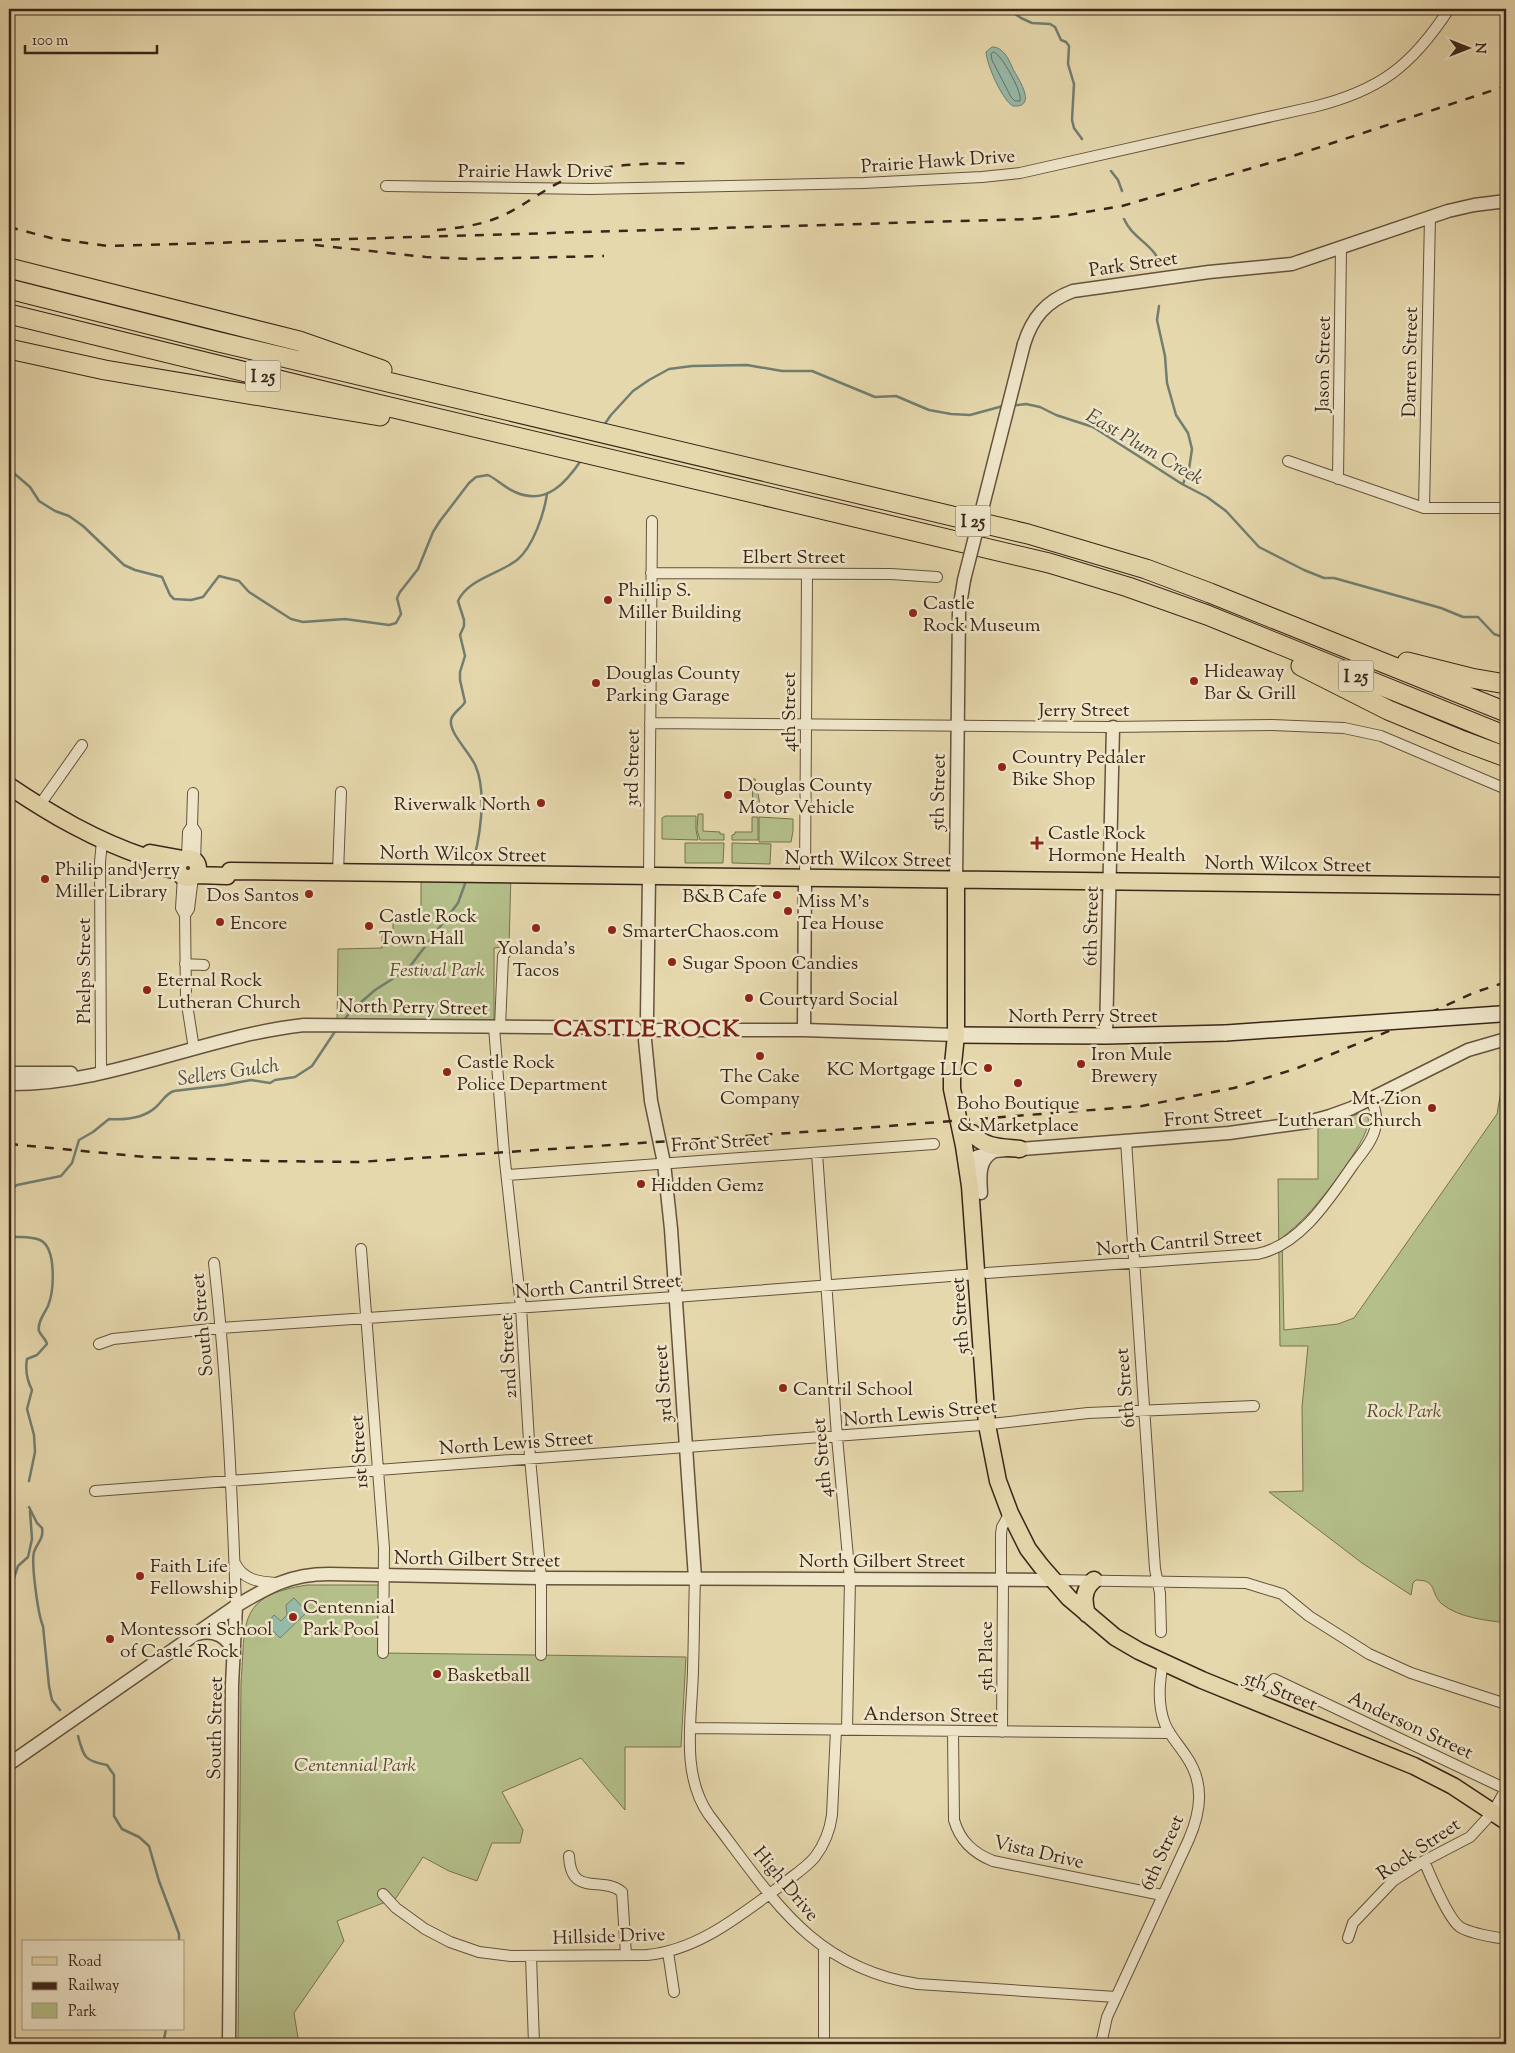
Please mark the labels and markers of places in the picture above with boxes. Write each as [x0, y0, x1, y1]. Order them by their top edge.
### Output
place label: Phillip S. Miller Building [618, 578, 741, 627]
place label: Castle Rock Museum [923, 591, 1041, 640]
marker: Phillip S. Miller Building [602, 594, 614, 606]
marker: Castle Rock Museum [907, 607, 919, 619]
place label: Hideaway Bar & Grill [1204, 659, 1296, 708]
place label: Douglas County Parking Garage [606, 661, 741, 710]
marker: Hideaway Bar & Grill [1188, 675, 1200, 687]
marker: Douglas County Parking Garage [590, 677, 602, 689]
place label: Country Pedaler Bike Shop [1012, 745, 1146, 794]
marker: Country Pedaler Bike Shop [996, 761, 1008, 773]
place label: Douglas County Motor Vehicle [738, 773, 873, 822]
marker: Douglas County Motor Vehicle [722, 789, 734, 801]
place label: Riverwalk North [394, 792, 531, 819]
marker: Riverwalk North [535, 797, 547, 809]
place label: Castle Rock Hormone Health [1048, 821, 1186, 870]
marker: Castle Rock Hormone Health [1030, 836, 1044, 850]
place label: Philip and Jerry Miller Library [55, 857, 181, 906]
marker: Philip and Jerry Miller Library [39, 873, 51, 885]
place label: Dos Santos [207, 883, 299, 910]
place label: B&B Cafe [682, 884, 767, 911]
marker: Dos Santos [303, 888, 315, 900]
marker: B&B Cafe [771, 889, 783, 901]
place label: Miss M's Tea House [798, 889, 884, 938]
place label: Castle Rock Town Hall [379, 904, 478, 953]
marker: Miss M's Tea House [782, 905, 794, 917]
place label: Encore [230, 911, 288, 938]
marker: Encore [214, 916, 226, 928]
place label: SmarterChaos.com [622, 919, 779, 946]
marker: Castle Rock Town Hall [363, 920, 375, 932]
marker: Yolanda's Tacos [530, 922, 542, 934]
marker: SmarterChaos.com [606, 924, 618, 936]
place label: Yolanda's Tacos [497, 936, 575, 985]
place label: Sugar Spoon Candies [682, 951, 858, 978]
marker: Sugar Spoon Candies [666, 956, 678, 968]
place label: Eternal Rock Lutheran Church [157, 968, 301, 1017]
marker: Eternal Rock Lutheran Church [141, 984, 153, 996]
place label: Courtyard Social [759, 987, 898, 1014]
marker: Courtyard Social [743, 992, 755, 1004]
place label: Iron Mule Brewery [1091, 1042, 1172, 1091]
place label: Castle Rock Police Department [457, 1050, 608, 1099]
marker: The Cake Company [754, 1050, 766, 1062]
place label: KC Mortgage LLC [826, 1057, 978, 1084]
marker: Iron Mule Brewery [1075, 1058, 1087, 1070]
marker: KC Mortgage LLC [982, 1062, 994, 1074]
place label: The Cake Company [720, 1064, 801, 1113]
marker: Castle Rock Police Department [441, 1066, 453, 1078]
marker: Boho Boutique & Marketplace [1012, 1077, 1024, 1089]
place label: Mt. Zion Lutheran Church [1278, 1086, 1422, 1135]
place label: Boho Boutique & Marketplace [956, 1091, 1080, 1140]
marker: Mt. Zion Lutheran Church [1426, 1102, 1438, 1114]
place label: Hidden Gemz [651, 1173, 764, 1200]
marker: Hidden Gemz [635, 1178, 647, 1190]
place label: Cantril School [793, 1377, 913, 1404]
marker: Cantril School [777, 1382, 789, 1394]
place label: Faith Life Fellowship [150, 1554, 238, 1603]
marker: Faith Life Fellowship [134, 1570, 146, 1582]
place label: Centennial Park Pool [303, 1595, 395, 1644]
marker: Centennial Park Pool [287, 1611, 299, 1623]
place label: Montessori School of Castle Rock [120, 1617, 273, 1666]
marker: Montessori School of Castle Rock [104, 1633, 116, 1645]
place label: Basketball [447, 1663, 530, 1690]
marker: Basketball [431, 1668, 443, 1680]

